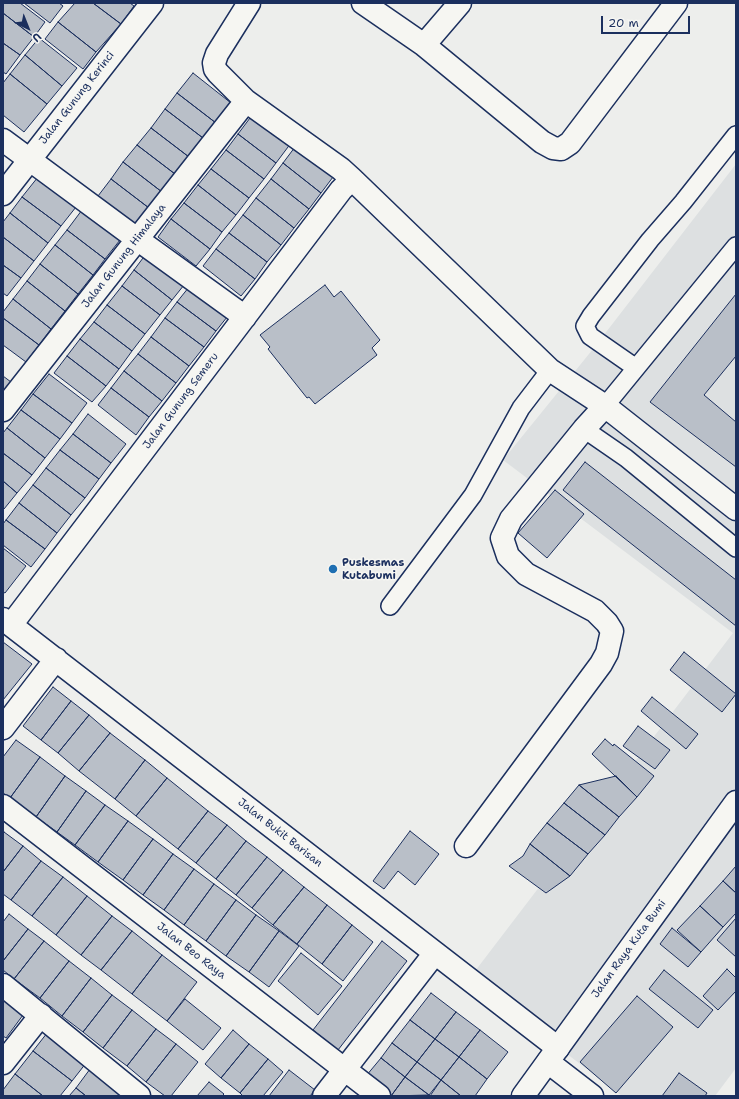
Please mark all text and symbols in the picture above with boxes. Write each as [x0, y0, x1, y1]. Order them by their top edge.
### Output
north arrow [8, 8, 48, 48]
scale bar [603, 8, 692, 34]
text: 20 m [608, 15, 639, 31]
text: U [29, 29, 44, 45]
street label: Jalan Gunung Kerinci [37, 49, 117, 147]
street label: Jalan Gunung Himalaya [79, 201, 169, 311]
street label: Jalan Gunung Semeru [140, 350, 222, 452]
place label: Puskesmas Kutabumi [342, 556, 404, 582]
marker: Puskesmas Kutabumi [327, 563, 339, 575]
street label: Jalan Bukit Barisan [235, 796, 325, 870]
street label: Jalan Raya Kuta Bumi [589, 897, 669, 1001]
street label: Jalan Beo Raya [154, 920, 228, 982]

